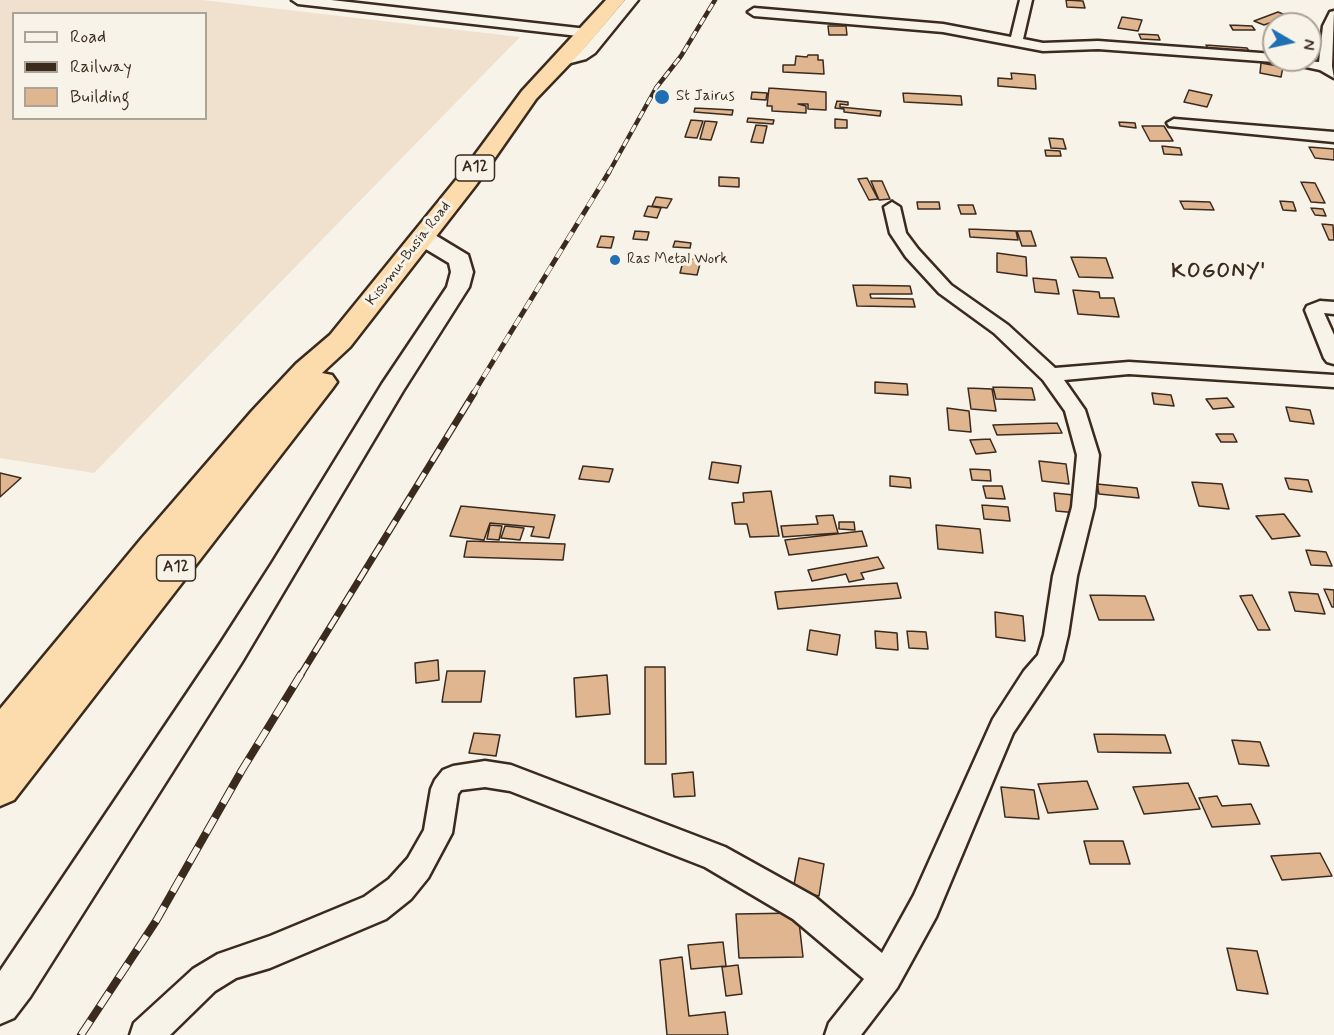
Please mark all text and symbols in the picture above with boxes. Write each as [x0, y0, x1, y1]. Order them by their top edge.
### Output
legend [12, 12, 207, 120]
north arrow [1262, 12, 1322, 72]
text: Road [70, 25, 106, 49]
text: N [1297, 38, 1320, 51]
text: Railway [70, 55, 132, 79]
text: Building [70, 85, 130, 109]
marker: St Jairus [653, 88, 671, 106]
place label: St Jairus [676, 88, 735, 106]
road number: A12 [456, 155, 494, 181]
street label: Kisumu-Busia Road [363, 198, 455, 310]
place label: Ras Metal Work [627, 251, 728, 269]
marker: Ras Metal Work [608, 253, 622, 267]
district label: KOGONY' [1172, 261, 1266, 285]
road number: A12 [156, 555, 195, 581]

